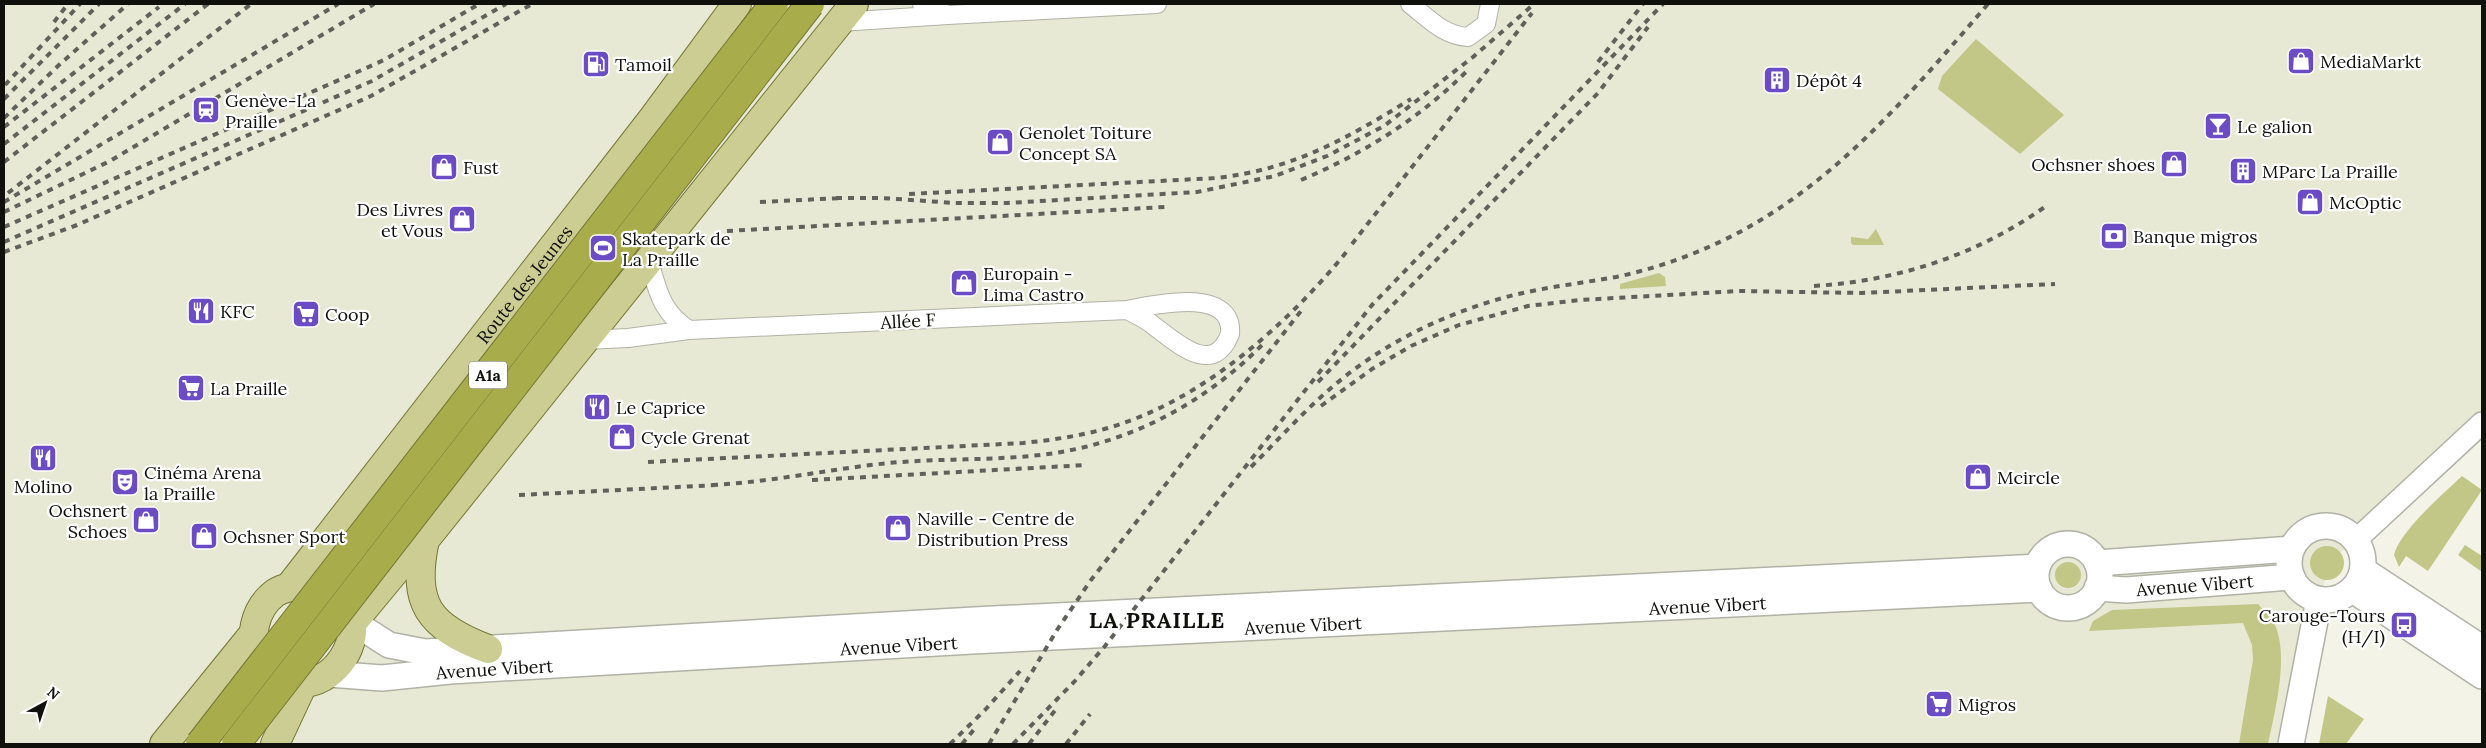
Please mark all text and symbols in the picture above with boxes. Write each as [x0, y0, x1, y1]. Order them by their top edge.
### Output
shop icon: MediaMarkt [2286, 46, 2316, 76]
fuel station icon: Tamoil [581, 49, 611, 79]
place label: MediaMarkt [2320, 50, 2421, 73]
place label: Tamoil [615, 53, 672, 76]
building icon: Dépôt 4 [1762, 65, 1792, 95]
place label: Dépôt 4 [1796, 69, 1862, 92]
place label: Genève-La Praille [225, 89, 316, 133]
station icon: Genève-La Praille [191, 95, 221, 125]
bar icon: Le galion [2203, 111, 2233, 141]
place label: Le galion [2237, 115, 2313, 138]
place label: Genolet Toiture Concept SA [1019, 121, 1152, 165]
shop icon: Genolet Toiture Concept SA [985, 127, 1015, 157]
shop icon: Ochsner shoes [2159, 149, 2189, 179]
shop icon: Fust [429, 152, 459, 182]
place label: Ochsner shoes [2031, 153, 2155, 176]
place label: Fust [463, 156, 499, 179]
building icon: MParc La Praille [2228, 156, 2258, 186]
place label: MParc La Praille [2262, 160, 2398, 183]
shop icon: McOptic [2295, 187, 2325, 217]
place label: McOptic [2329, 191, 2402, 214]
place label: Des Livres et Vous [356, 198, 443, 242]
shop icon: Des Livres et Vous [447, 204, 477, 234]
street label: Route des Jeunes [471, 220, 577, 348]
bank icon: Banque migros [2099, 221, 2129, 251]
place label: Banque migros [2133, 225, 2258, 248]
place label: Skatepark de La Praille [622, 227, 731, 271]
sports icon: Skatepark de La Praille [588, 233, 618, 263]
place label: Europain - Lima Castro [983, 262, 1084, 306]
shop icon: Europain - Lima Castro [949, 268, 979, 298]
restaurant icon: KFC [186, 296, 216, 326]
supermarket icon: Coop [291, 299, 321, 329]
place label: KFC [220, 300, 255, 323]
place label: Coop [325, 303, 369, 326]
street label: Allée F [879, 308, 936, 334]
road number: A1a [469, 362, 507, 388]
supermarket icon: La Praille [176, 373, 206, 403]
place label: La Praille [210, 377, 288, 400]
restaurant icon: Le Caprice [582, 392, 612, 422]
place label: Le Caprice [616, 396, 706, 419]
shop icon: Cycle Grenat [607, 422, 637, 452]
place label: Cycle Grenat [641, 426, 750, 449]
restaurant icon: Molino [28, 443, 58, 473]
place label: Cinéma Arena la Praille [144, 461, 261, 505]
shop icon: Mcircle [1963, 462, 1993, 492]
place label: Mcircle [1997, 466, 2060, 489]
theatre icon: Cinéma Arena la Praille [110, 467, 140, 497]
place label: Molino [14, 475, 72, 498]
place label: Ochsnert Schoes [49, 499, 127, 543]
shop icon: Ochsnert Schoes [131, 505, 161, 535]
place label: Naville - Centre de Distribution Press [917, 507, 1075, 551]
shop icon: Naville - Centre de Distribution Press [883, 513, 913, 543]
shop icon: Ochsner Sport [189, 521, 219, 551]
place label: Ochsner Sport [223, 525, 345, 548]
street label: Avenue Vibert [2134, 569, 2254, 601]
street label: Avenue Vibert [1647, 591, 1767, 620]
place label: Carouge-Tours (H/I) [2259, 604, 2385, 648]
district label: LA PRAILLE [1089, 606, 1225, 634]
bus stop icon: Carouge-Tours (H/I) [2389, 610, 2419, 640]
street label: Avenue Vibert [1243, 611, 1363, 639]
street label: Avenue Vibert [838, 630, 958, 660]
street label: Avenue Vibert [434, 654, 554, 684]
north arrow [20, 678, 70, 728]
text: N [43, 683, 63, 704]
supermarket icon: Migros [1924, 689, 1954, 719]
place label: Migros [1958, 693, 2016, 716]

